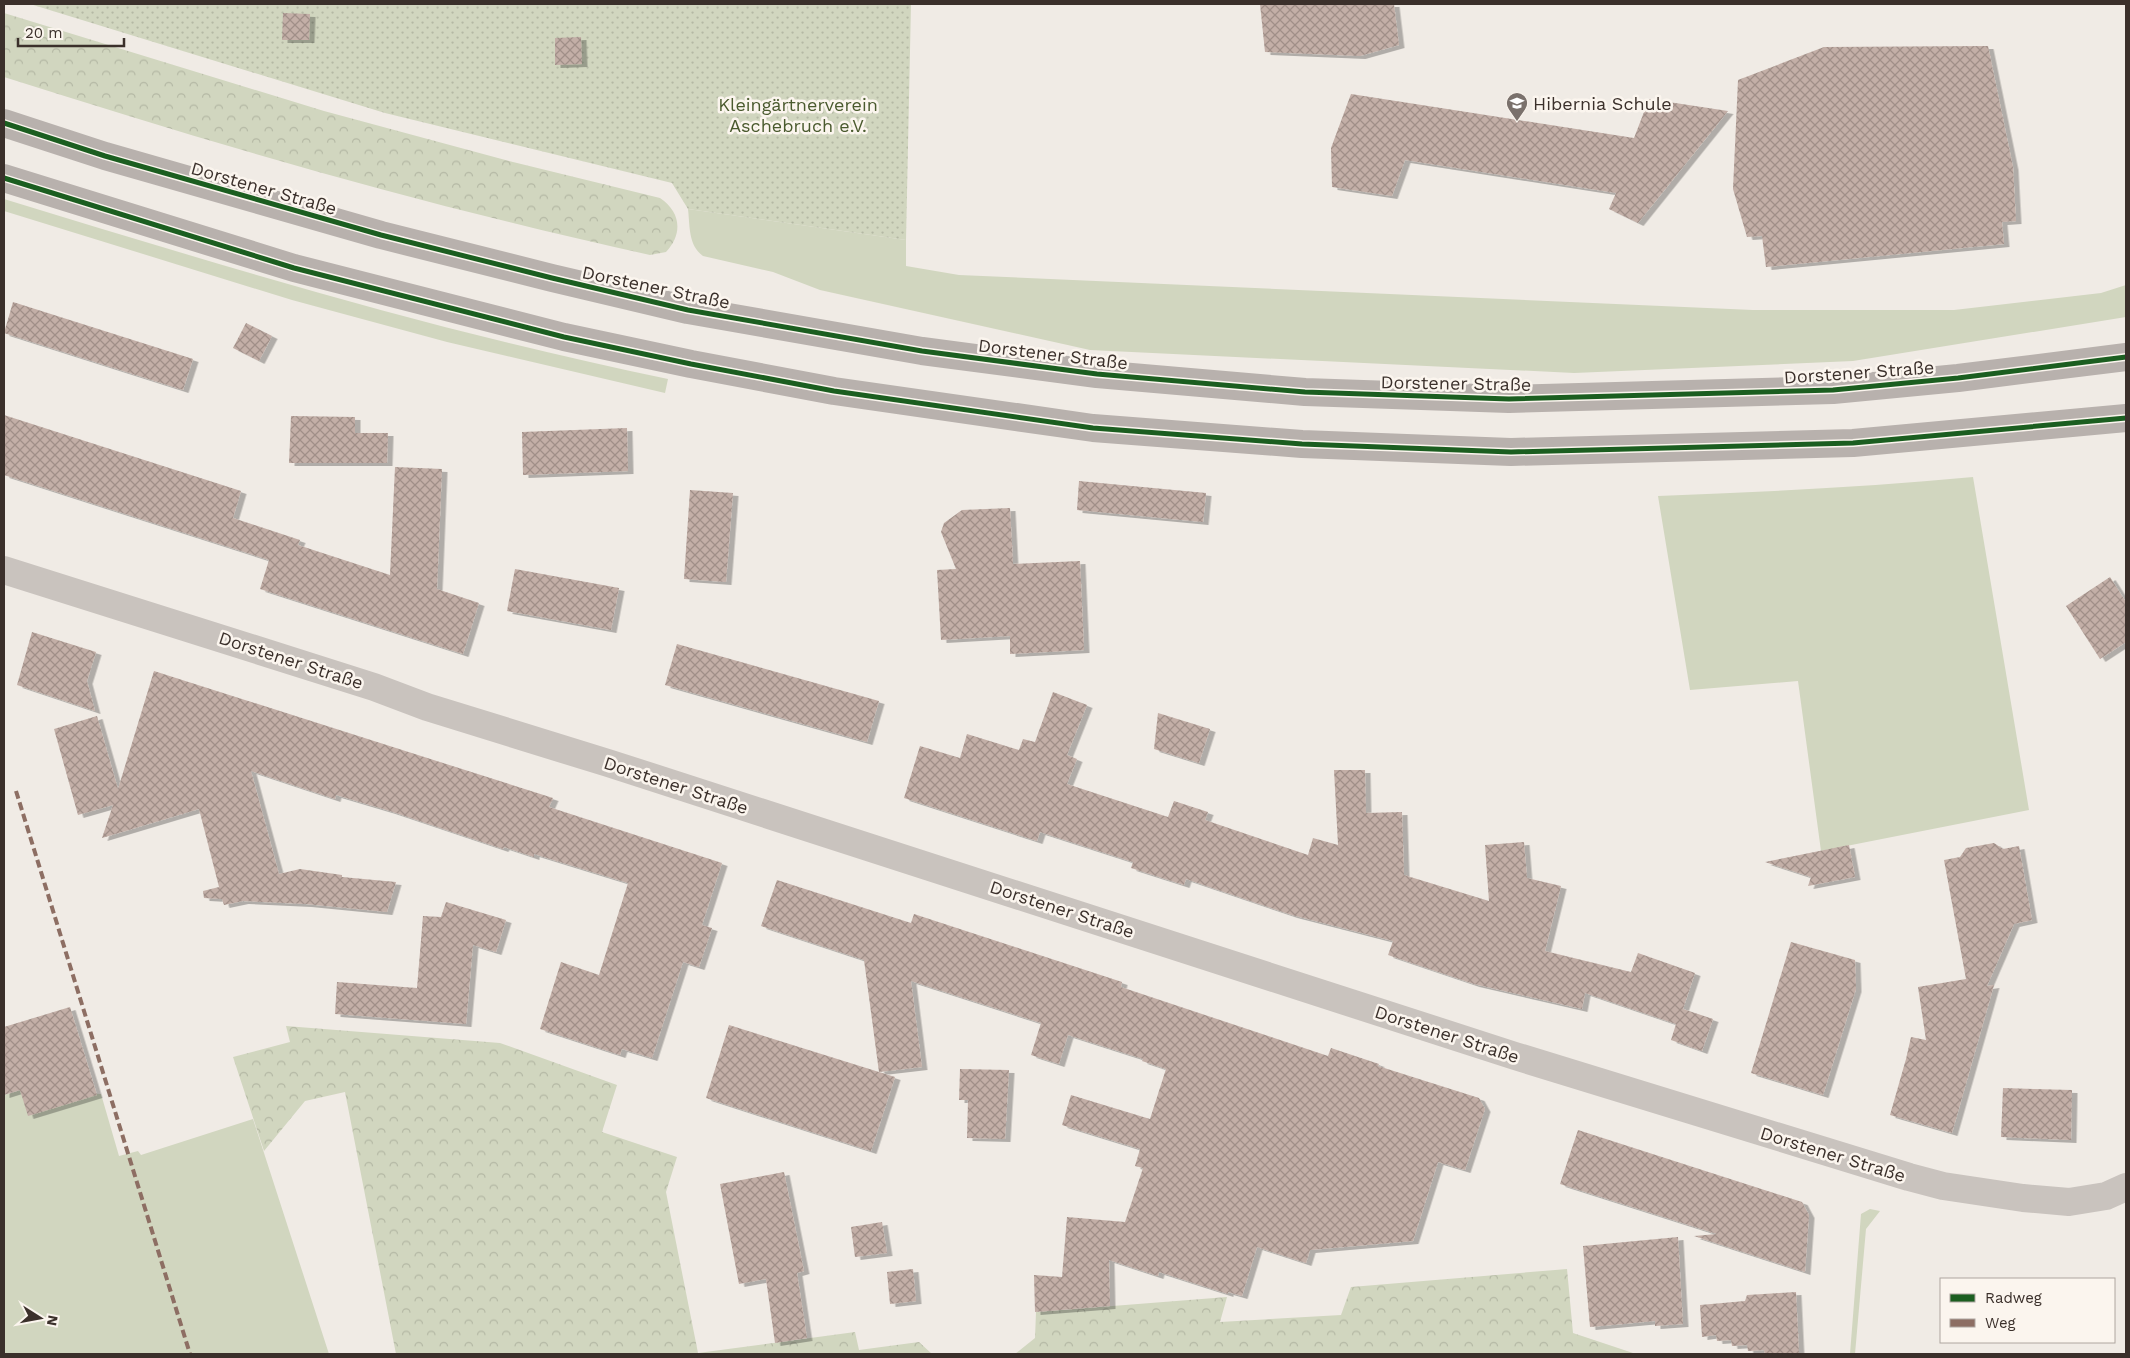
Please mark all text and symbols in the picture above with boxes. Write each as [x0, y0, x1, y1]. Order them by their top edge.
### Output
scale bar [18, 15, 124, 47]
text: 20 m [25, 24, 63, 42]
school or university icon: Hibernia Schule [1505, 91, 1529, 122]
place label: Hibernia Schule [1533, 93, 1672, 114]
park label: Kleingärtnerverein Aschebruch e.V. [718, 94, 878, 136]
street label: Dorstener Straße [189, 157, 339, 219]
street label: Dorstener Straße [580, 261, 732, 313]
street label: Dorstener Straße [977, 334, 1129, 374]
street label: Dorstener Straße [1783, 356, 1935, 388]
street label: Dorstener Straße [1381, 371, 1531, 395]
street label: Dorstener Straße [216, 627, 366, 693]
street label: Dorstener Straße [601, 752, 751, 818]
street label: Dorstener Straße [987, 876, 1137, 942]
street label: Dorstener Straße [1372, 1001, 1522, 1067]
street label: Dorstener Straße [1758, 1122, 1908, 1186]
legend [1940, 1278, 2115, 1343]
text: Radweg [1985, 1289, 2042, 1307]
north arrow [15, 1293, 65, 1343]
text: N [44, 1314, 62, 1327]
text: Weg [1985, 1314, 2016, 1332]

